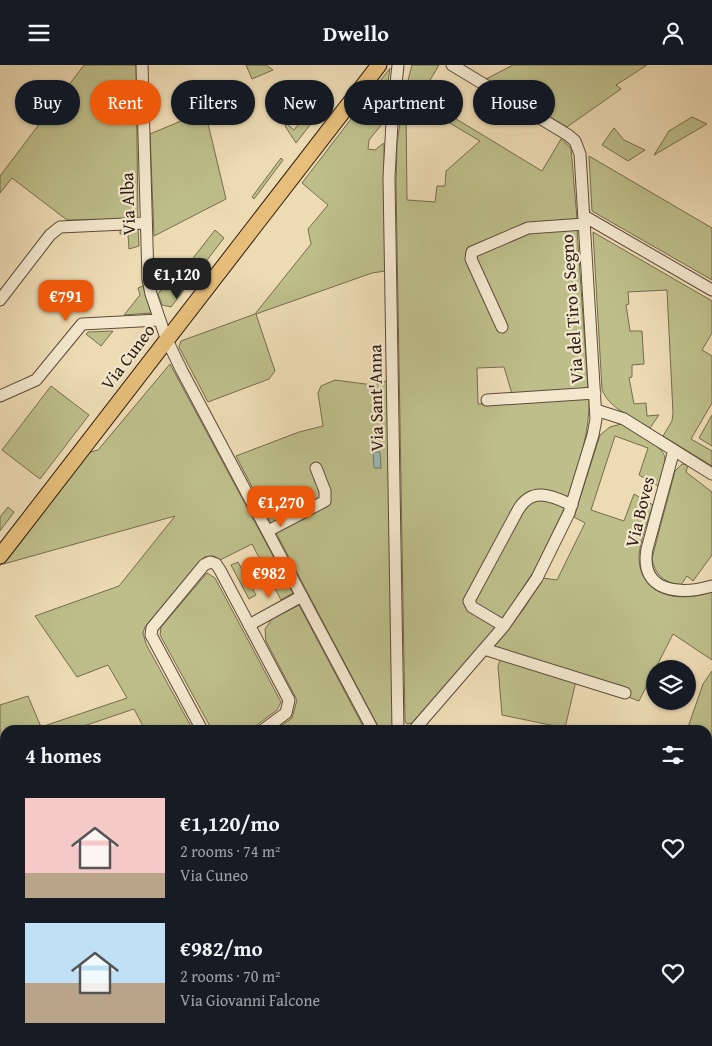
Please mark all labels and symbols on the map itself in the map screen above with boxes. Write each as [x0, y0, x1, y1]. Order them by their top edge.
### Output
street label: Via Alba [113, 172, 142, 236]
street label: Via del Tiro a Segno [553, 233, 590, 385]
pin: €1,120 [136, 257, 218, 300]
pin: €791 [36, 279, 96, 322]
street label: Via Cuneo [94, 318, 161, 395]
street label: Via Sant'Anna [361, 344, 390, 452]
street label: Via Boves [618, 473, 661, 550]
pin: €1,270 [240, 485, 322, 528]
pin: €982 [239, 557, 299, 599]

